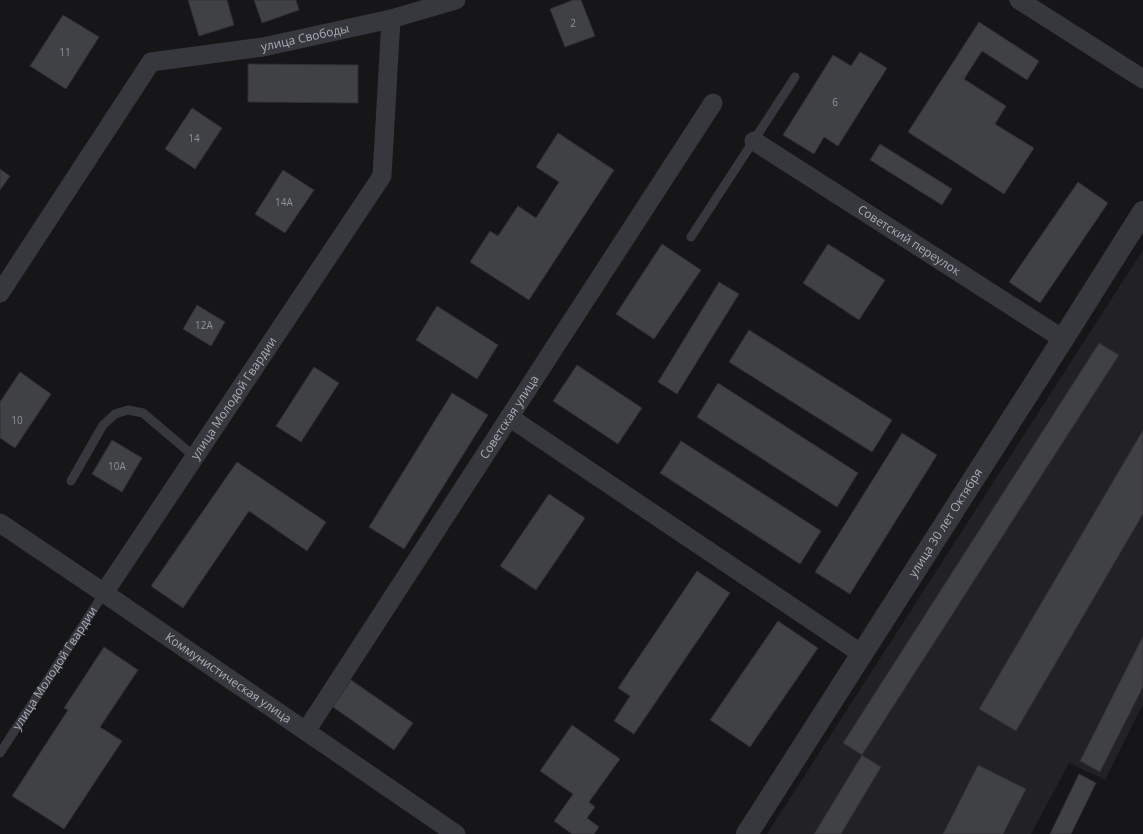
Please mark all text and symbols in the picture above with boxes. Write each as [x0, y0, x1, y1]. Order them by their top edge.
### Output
house number: 2 [570, 16, 576, 30]
street label: улица Свободы [259, 19, 351, 55]
house number: 11 [59, 45, 71, 59]
house number: 6 [832, 95, 838, 109]
house number: 14 [188, 131, 200, 145]
house number: 14А [275, 195, 294, 209]
street label: Советский переулок [854, 201, 965, 280]
house number: 12А [195, 318, 214, 332]
street label: улица Молодой Гвардии [186, 333, 280, 463]
street label: Советская улица [475, 371, 543, 462]
house number: 10 [11, 413, 23, 427]
house number: 10А [108, 459, 127, 473]
street label: улица 30 лет Октября [904, 465, 986, 580]
street label: улица Молодой Гвардии [8, 603, 101, 733]
street label: Коммунистическая улица [162, 628, 295, 727]

